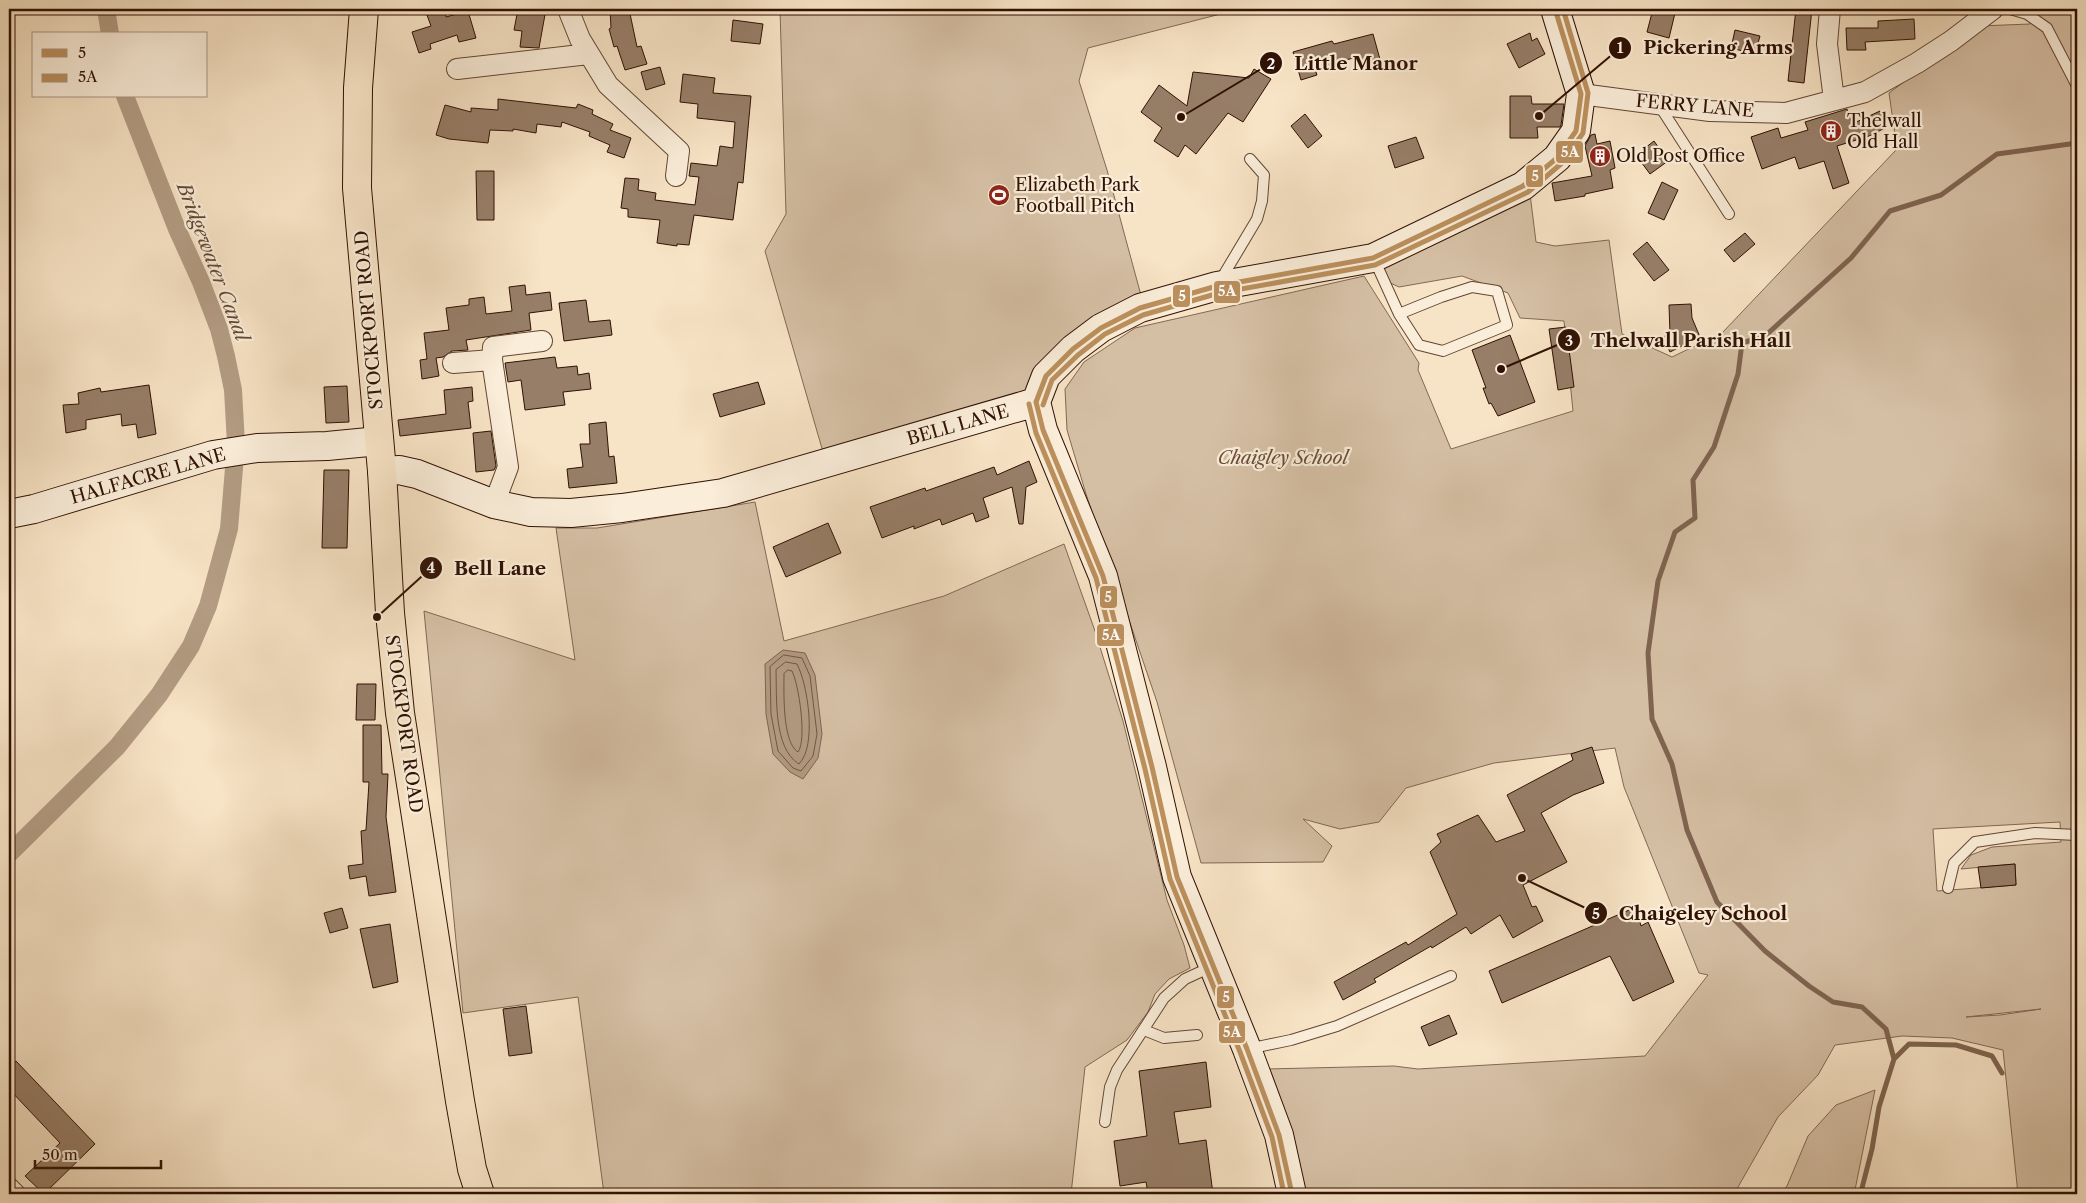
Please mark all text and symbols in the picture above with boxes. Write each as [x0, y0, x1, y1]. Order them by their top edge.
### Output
callout: Pickering Arms [1608, 31, 1803, 65]
legend [32, 32, 208, 98]
text: Pickering Arms [1643, 36, 1793, 59]
text: 1 [1617, 38, 1624, 57]
text: 5 [78, 43, 86, 62]
callout: Little Manor [1259, 46, 1427, 80]
text: Little Manor [1294, 52, 1418, 75]
text: 2 [1267, 54, 1276, 73]
text: 5A [78, 67, 98, 86]
street label: FERRY LANE [1635, 90, 1755, 122]
place label: Thelwall Old Hall [1847, 110, 1922, 153]
building icon: Thelwall Old Hall [1819, 119, 1843, 143]
line badge: 5A [1555, 140, 1584, 164]
text: 5A [1561, 143, 1580, 161]
building icon: Old Post Office [1588, 144, 1612, 168]
place label: Old Post Office [1616, 145, 1745, 167]
line badge: 5 [1525, 164, 1544, 188]
text: 5 [1531, 167, 1539, 185]
place label: Elizabeth Park Football Pitch [1015, 174, 1141, 217]
water label: Bridgewater Canal [171, 178, 255, 346]
sports icon: Elizabeth Park Football Pitch [987, 183, 1011, 207]
street label: STOCKPORT ROAD [350, 230, 388, 410]
line badge: 5A [1213, 280, 1241, 304]
text: 5A [1218, 282, 1237, 300]
line badge: 5 [1172, 284, 1191, 308]
text: 5 [1178, 287, 1186, 305]
callout: Thelwall Parish Hall [1556, 323, 1802, 357]
text: Thelwall Parish Hall [1591, 329, 1791, 352]
text: 3 [1565, 331, 1573, 350]
street label: BELL LANE [904, 400, 1012, 450]
street label: HALFACRE LANE [68, 443, 228, 509]
park label: Chaigley School [1218, 447, 1350, 469]
callout: Bell Lane [419, 551, 556, 585]
text: Bell Lane [454, 557, 546, 580]
text: 4 [427, 558, 436, 577]
line badge: 5 [1099, 585, 1118, 609]
text: 5 [1104, 588, 1112, 606]
line badge: 5A [1096, 623, 1125, 647]
text: 5A [1102, 626, 1121, 644]
street label: STOCKPORT ROAD [381, 633, 427, 815]
callout: Chaigeley School [1583, 896, 1797, 930]
text: Chaigeley School [1619, 902, 1787, 925]
text: 5 [1592, 904, 1600, 923]
line badge: 5 [1216, 985, 1235, 1009]
text: 5 [1222, 988, 1230, 1006]
line badge: 5A [1218, 1020, 1246, 1044]
text: 5A [1223, 1023, 1242, 1041]
scale bar [35, 1138, 161, 1170]
text: 50 m [42, 1145, 78, 1164]

